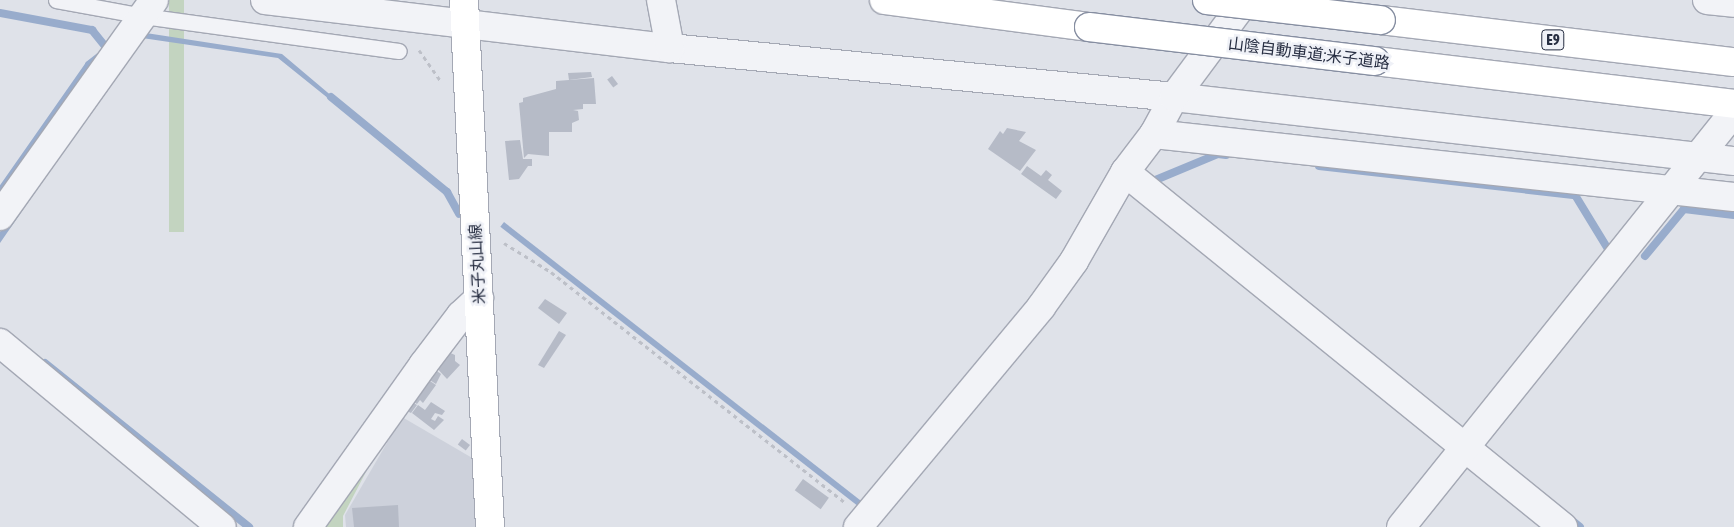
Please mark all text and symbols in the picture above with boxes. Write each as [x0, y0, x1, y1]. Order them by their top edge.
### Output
road number: E9 [1540, 28, 1566, 52]
street label: 山陰自動車道;米子道路 [1227, 34, 1391, 72]
street label: 米子丸山線 [465, 224, 489, 304]

